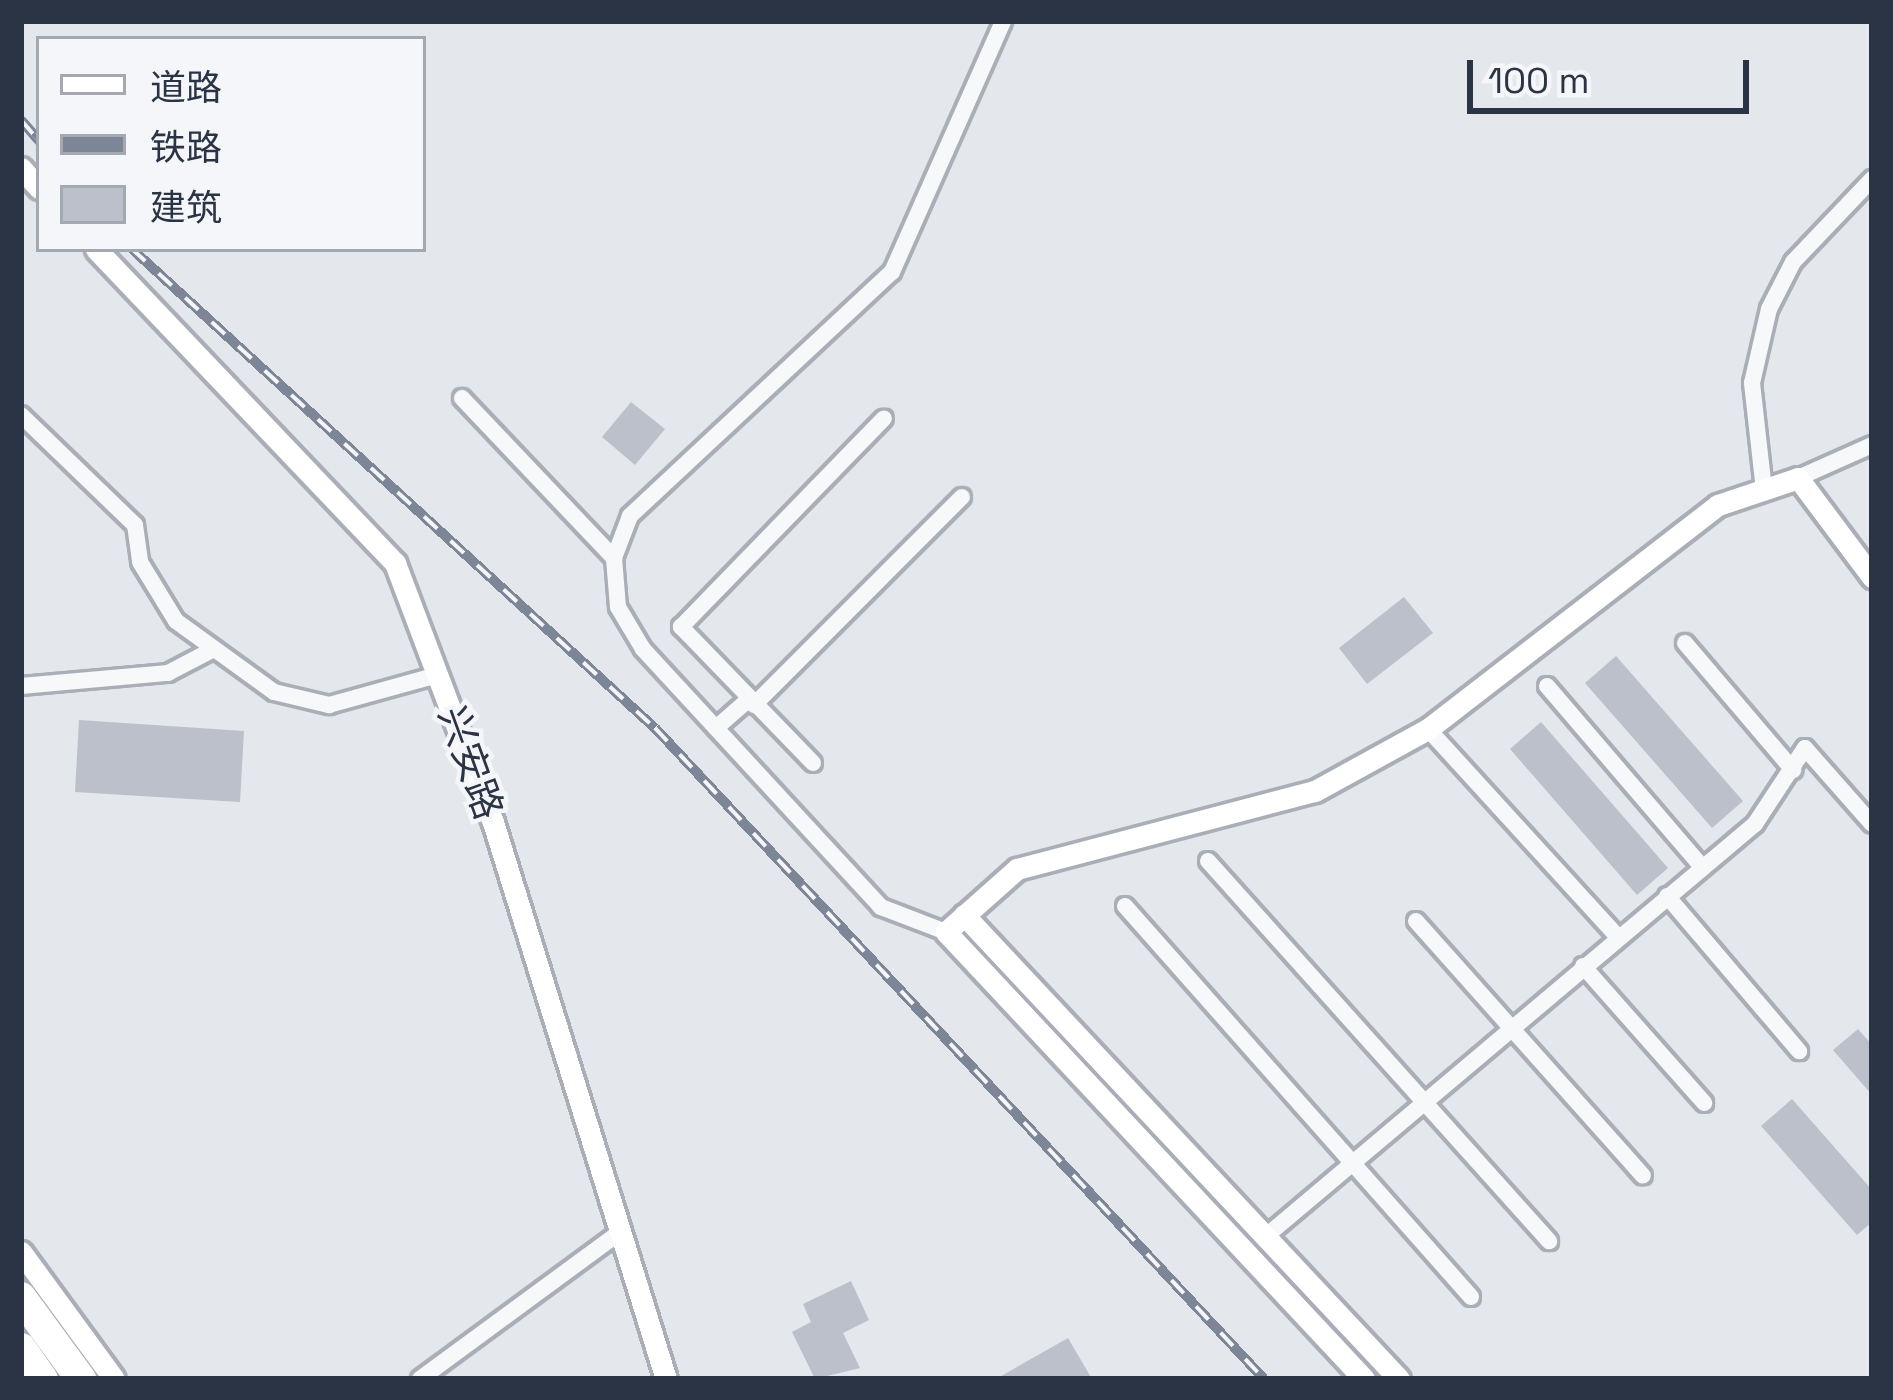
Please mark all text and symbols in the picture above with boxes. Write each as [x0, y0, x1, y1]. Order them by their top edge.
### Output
legend [36, 36, 426, 252]
scale bar [1473, 36, 1755, 110]
text: 100 m [1488, 58, 1589, 104]
text: 道路 [150, 65, 222, 111]
text: 铁路 [150, 125, 222, 171]
text: 建筑 [150, 185, 222, 231]
street label: 兴安路 [428, 700, 512, 826]

